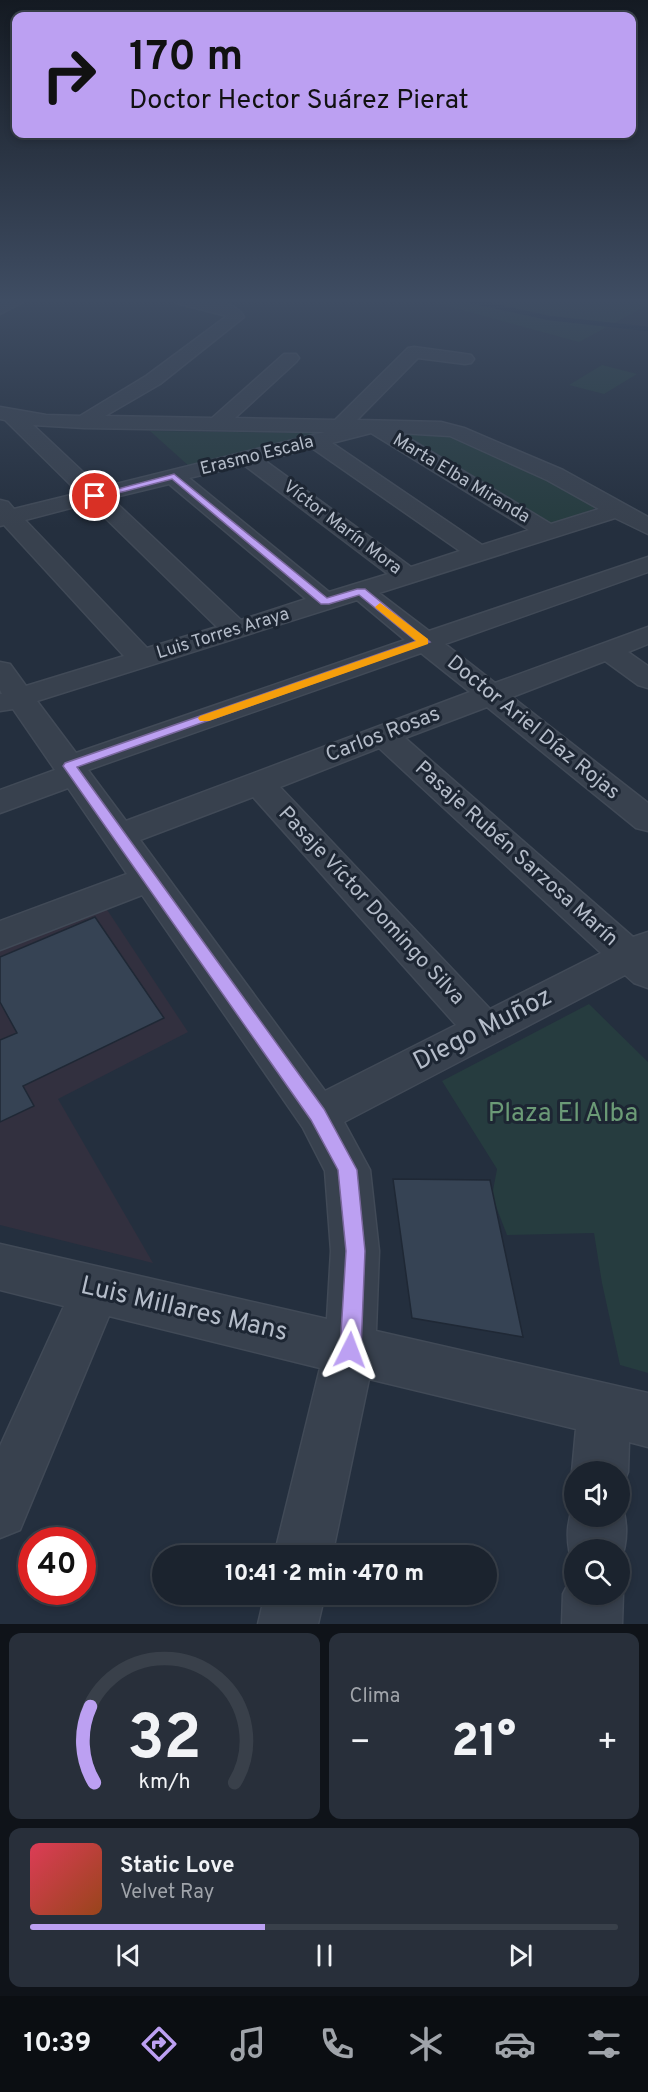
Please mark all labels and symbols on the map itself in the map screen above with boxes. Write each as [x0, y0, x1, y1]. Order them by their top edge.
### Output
street label: Marta Elba Miranda [388, 429, 534, 529]
street label: Erasmo Escala [198, 431, 316, 481]
pin [69, 470, 120, 521]
street label: Víctor Marín Mora [278, 476, 406, 580]
street label: Luis Torres Araya [154, 603, 292, 665]
street label: Doctor Ariel Díaz Rojas [441, 650, 625, 806]
street label: Carlos Rosas [322, 701, 444, 769]
street label: Pasaje Rubén Sarzosa Marín [409, 755, 623, 953]
street label: Pasaje Víctor Domingo Silva [272, 801, 470, 1011]
street label: Diego Muñoz [408, 981, 558, 1079]
park label: Plaza El Alba [488, 1098, 638, 1131]
street label: Luis Millares Mans [77, 1270, 291, 1350]
position arrow [318, 1318, 382, 1382]
speed limit sign: 40 [18, 1527, 96, 1605]

